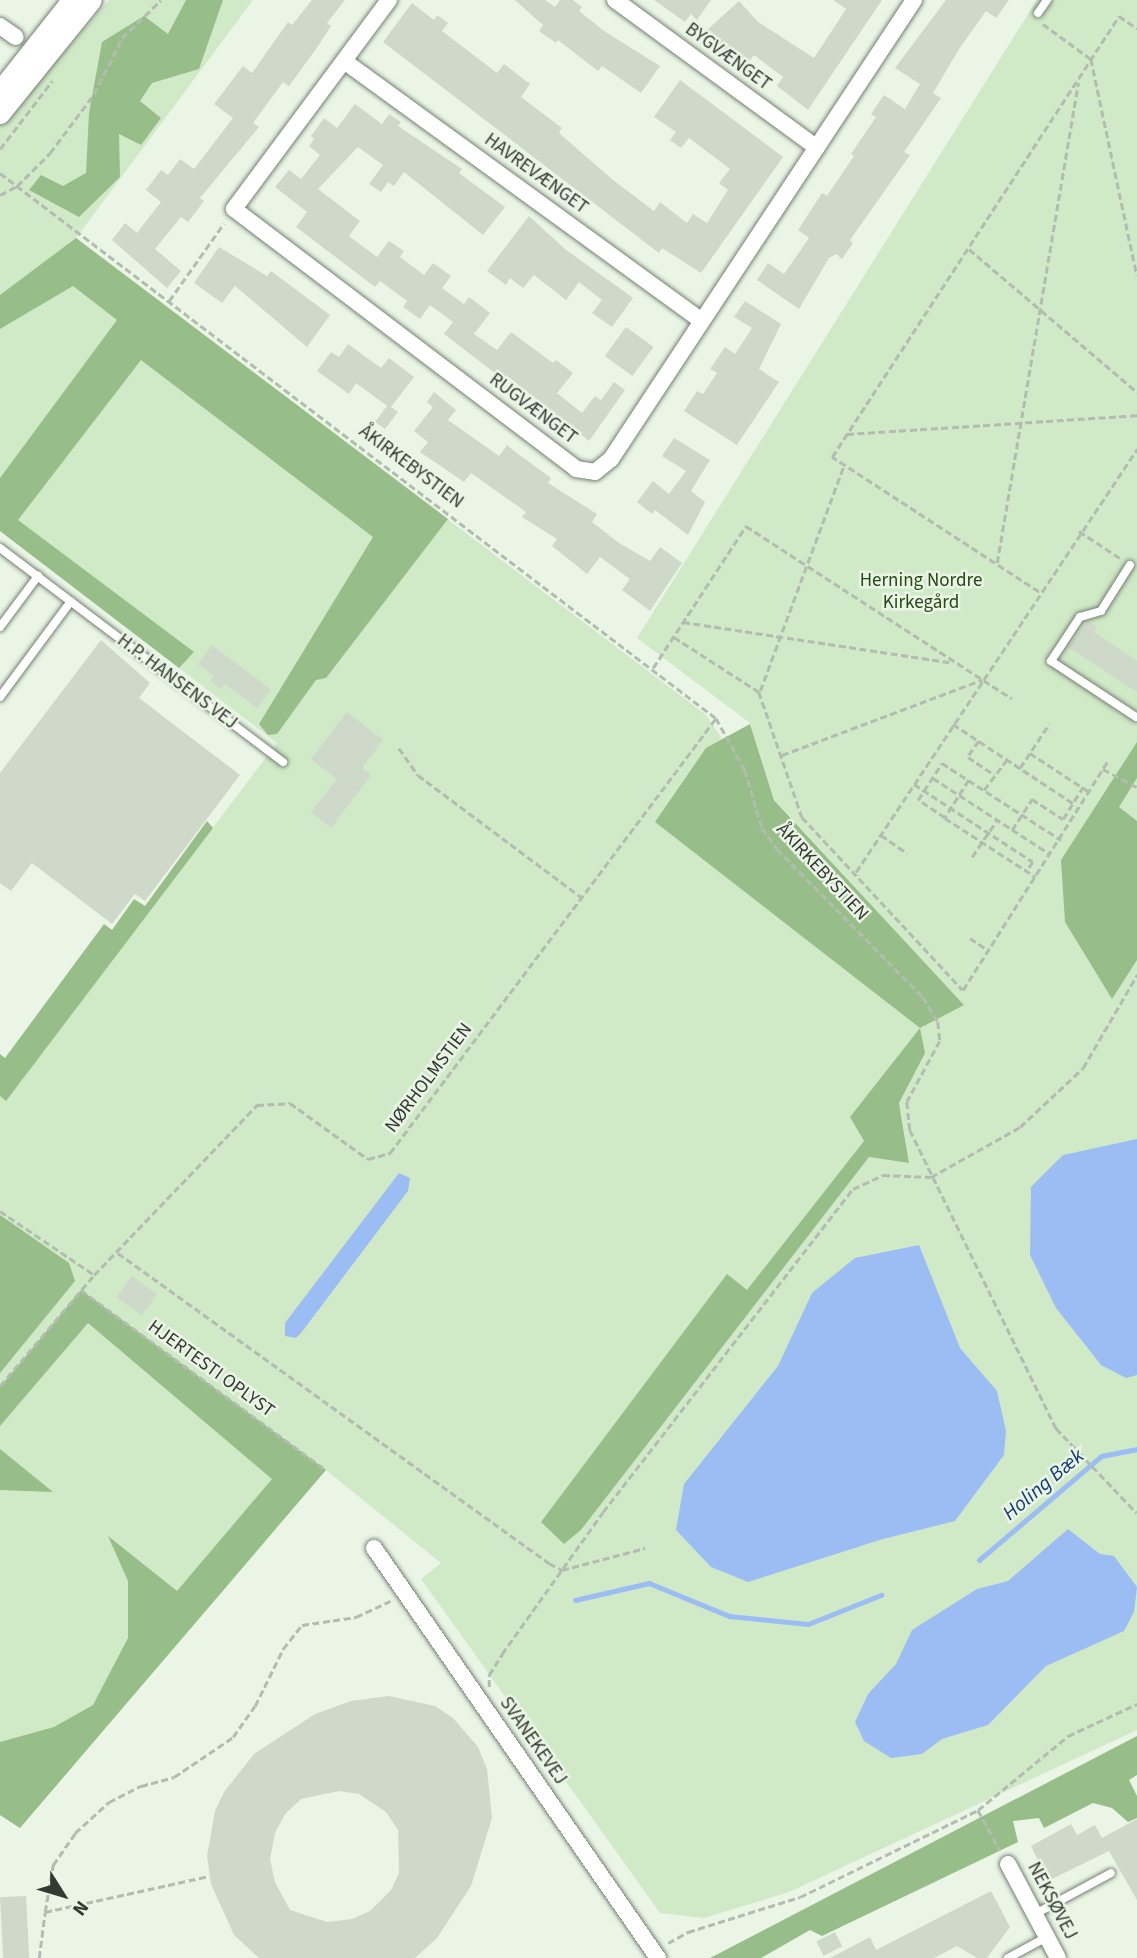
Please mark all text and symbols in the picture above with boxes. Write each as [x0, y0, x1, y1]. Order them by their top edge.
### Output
street label: BYGVÆNGET [681, 18, 775, 96]
street label: HAVREVÆNGET [480, 129, 592, 219]
street label: RUGVÆNGET [485, 369, 581, 449]
street label: ÅKIRKEBYSTIEN [354, 420, 468, 514]
park label: Herning Nordre Kirkegård [860, 570, 982, 614]
street label: H.P. HANSENS VEJ [112, 629, 242, 735]
street label: ÅKIRKEBYSTIEN [771, 818, 873, 926]
street label: NØRHOLMSTIEN [380, 1019, 478, 1137]
street label: HJERTESTI OPLYST [143, 1315, 279, 1423]
water label: Holing Bæk [997, 1443, 1089, 1525]
street label: SVANEKEVEJ [494, 1693, 572, 1789]
street label: NEKSØVEJ [1022, 1858, 1082, 1944]
north arrow [28, 1860, 98, 1930]
text: N [66, 1895, 95, 1921]

